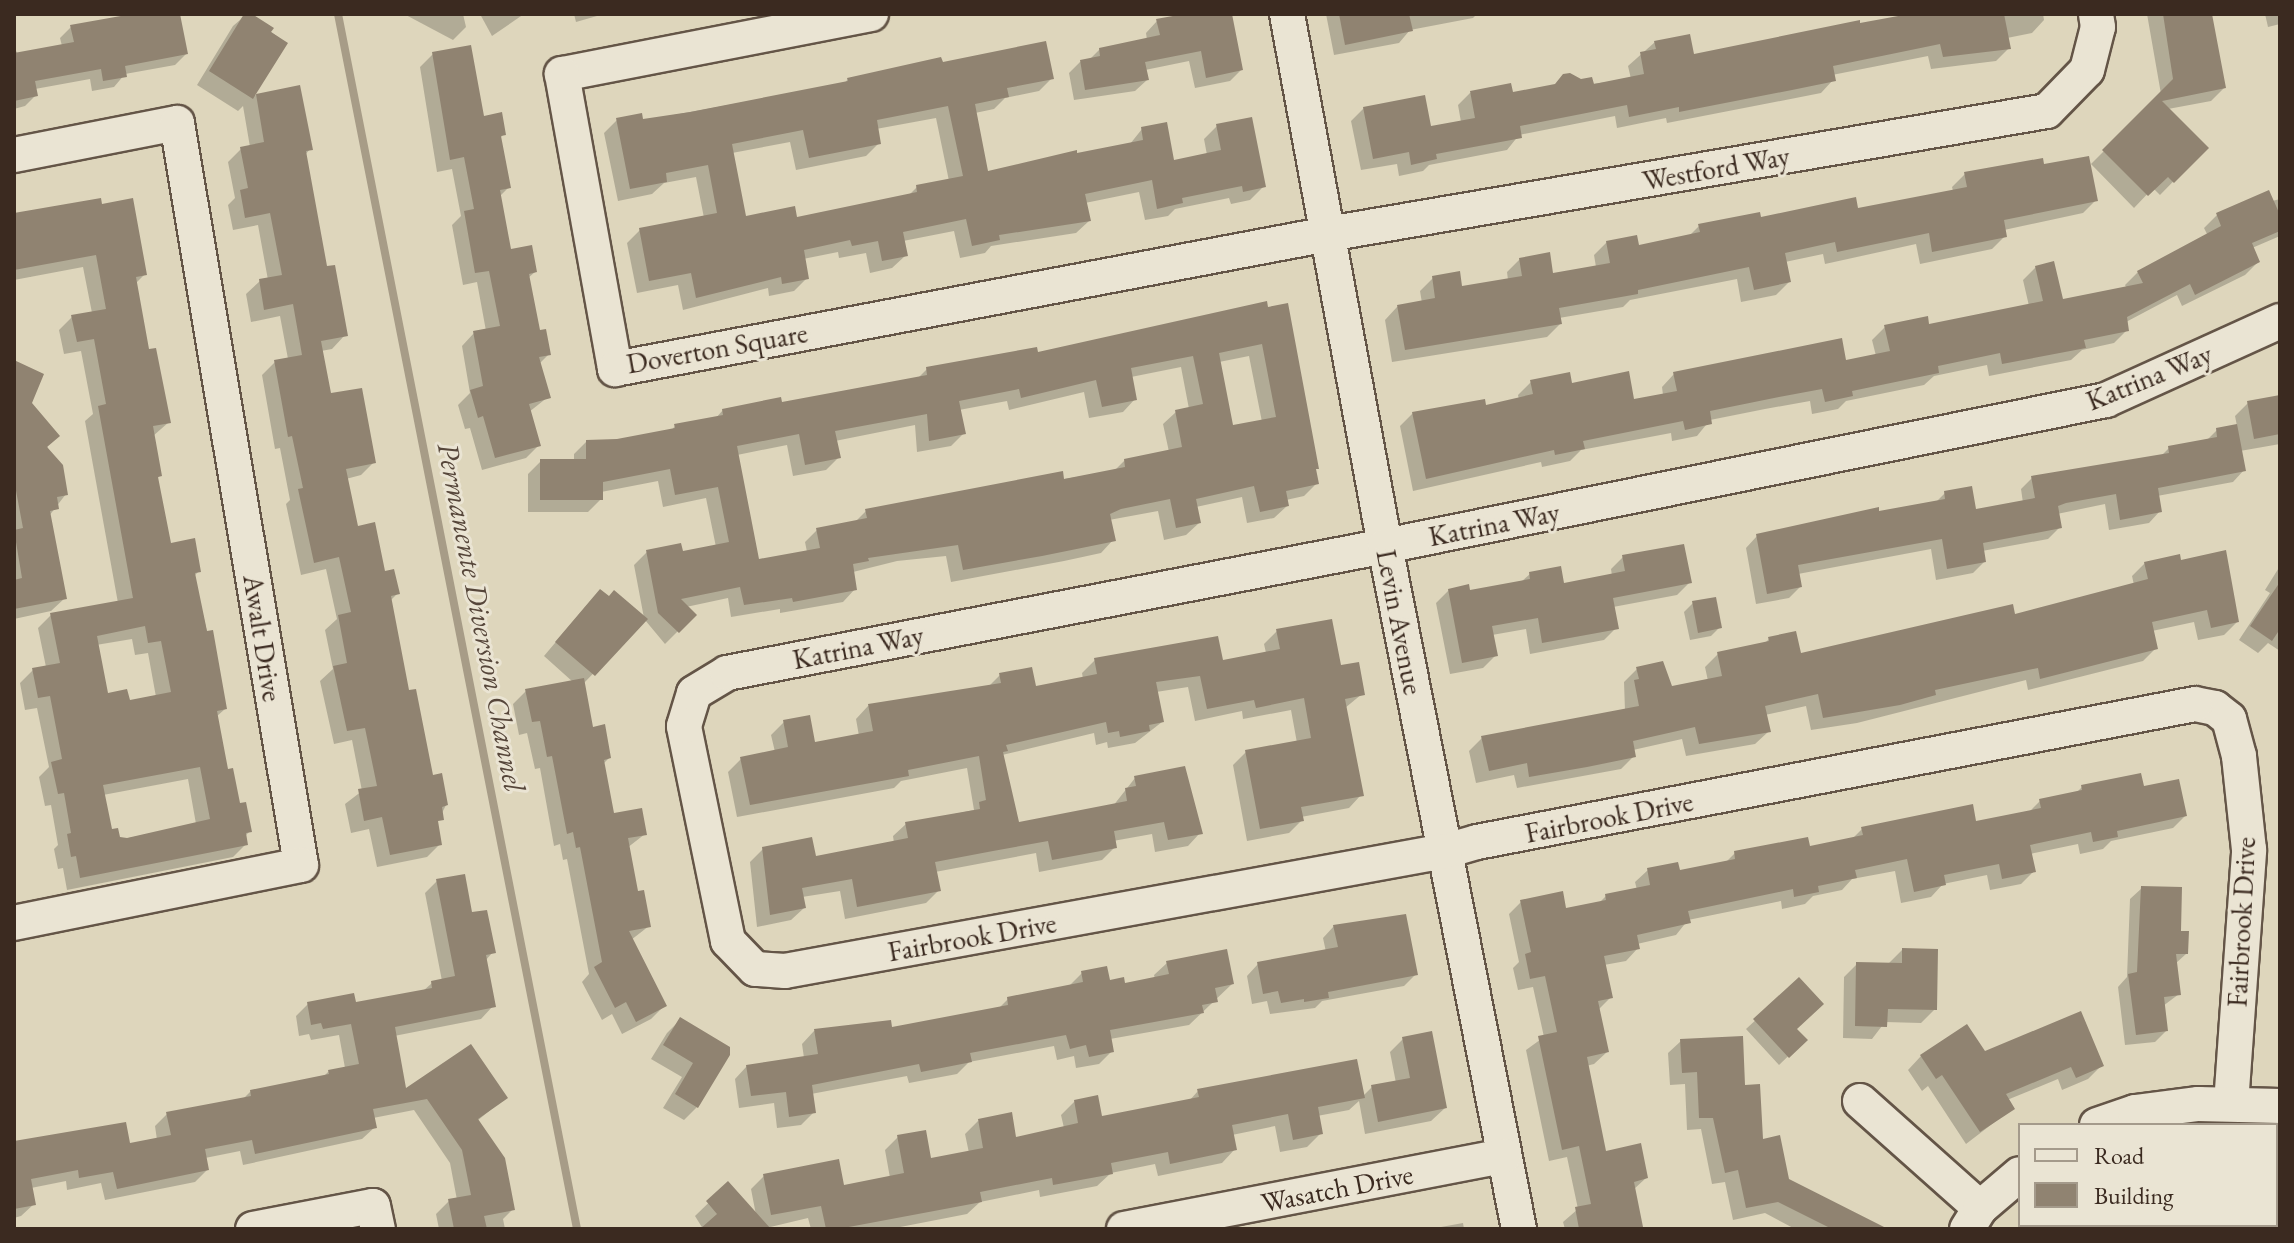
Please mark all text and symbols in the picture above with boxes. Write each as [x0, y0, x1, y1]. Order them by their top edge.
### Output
street label: Westford Way [1640, 139, 1792, 197]
street label: Doverton Square [624, 316, 810, 380]
street label: Katrina Way [2081, 337, 2217, 417]
water label: Permanente Diversion Channel [429, 439, 533, 795]
street label: Katrina Way [1426, 495, 1562, 553]
street label: Levin Avenue [1369, 547, 1431, 697]
street label: Awalt Drive [236, 572, 290, 704]
street label: Katrina Way [790, 618, 926, 676]
street label: Fairbrook Drive [1522, 784, 1696, 850]
street label: Fairbrook Drive [2220, 836, 2262, 1008]
street label: Fairbrook Drive [885, 906, 1059, 968]
legend [2018, 1123, 2278, 1227]
text: Road [2094, 1140, 2144, 1171]
street label: Wasatch Drive [1258, 1157, 1416, 1219]
text: Building [2094, 1180, 2174, 1211]

